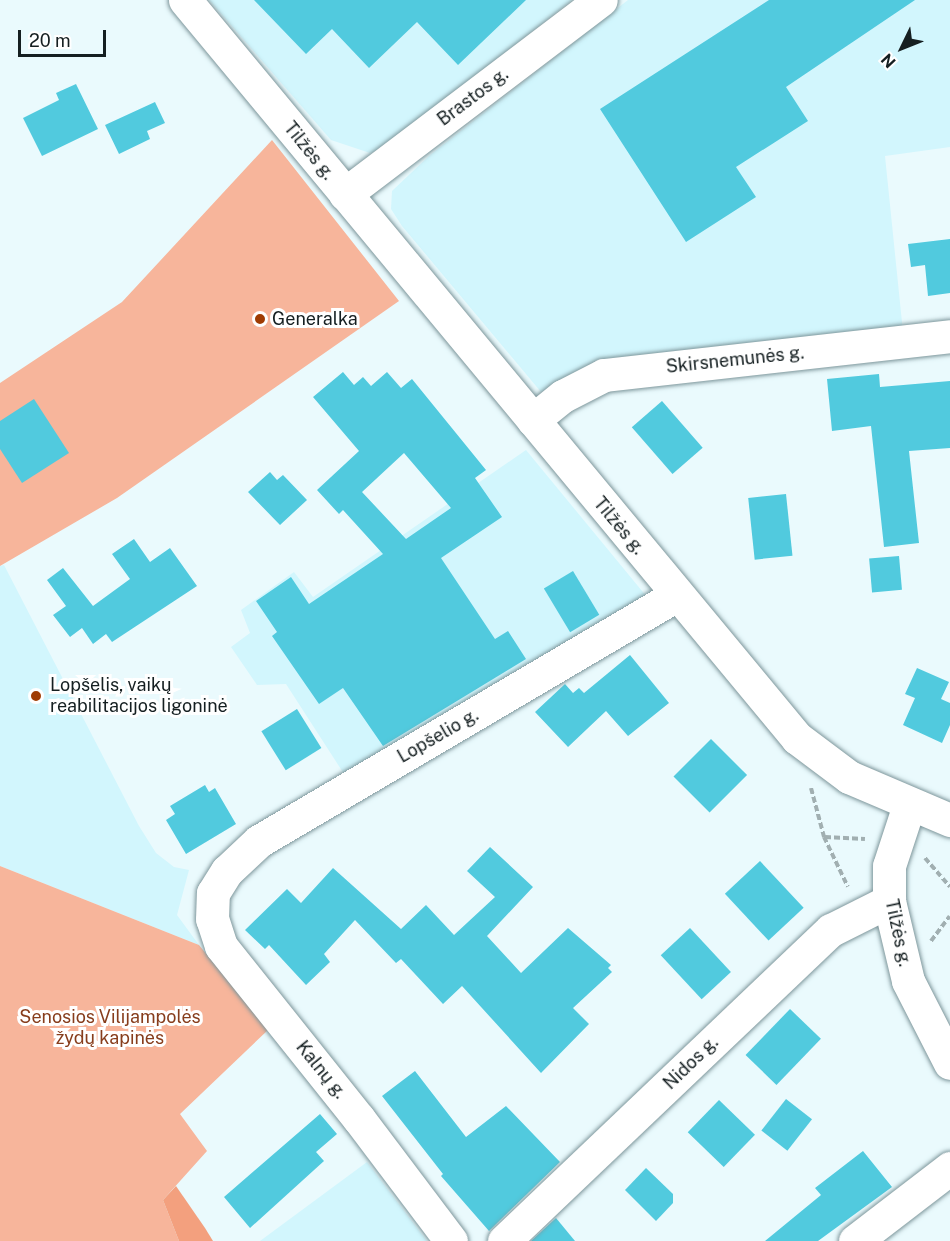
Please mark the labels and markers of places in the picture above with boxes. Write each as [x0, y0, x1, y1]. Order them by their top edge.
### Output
place label: Generalka [272, 308, 358, 330]
marker: Generalka [253, 312, 267, 326]
place label: Lopšelis, vaikų reabilitacijos ligoninė [50, 675, 228, 718]
marker: Lopšelis, vaikų reabilitacijos ligoninė [27, 687, 45, 705]

